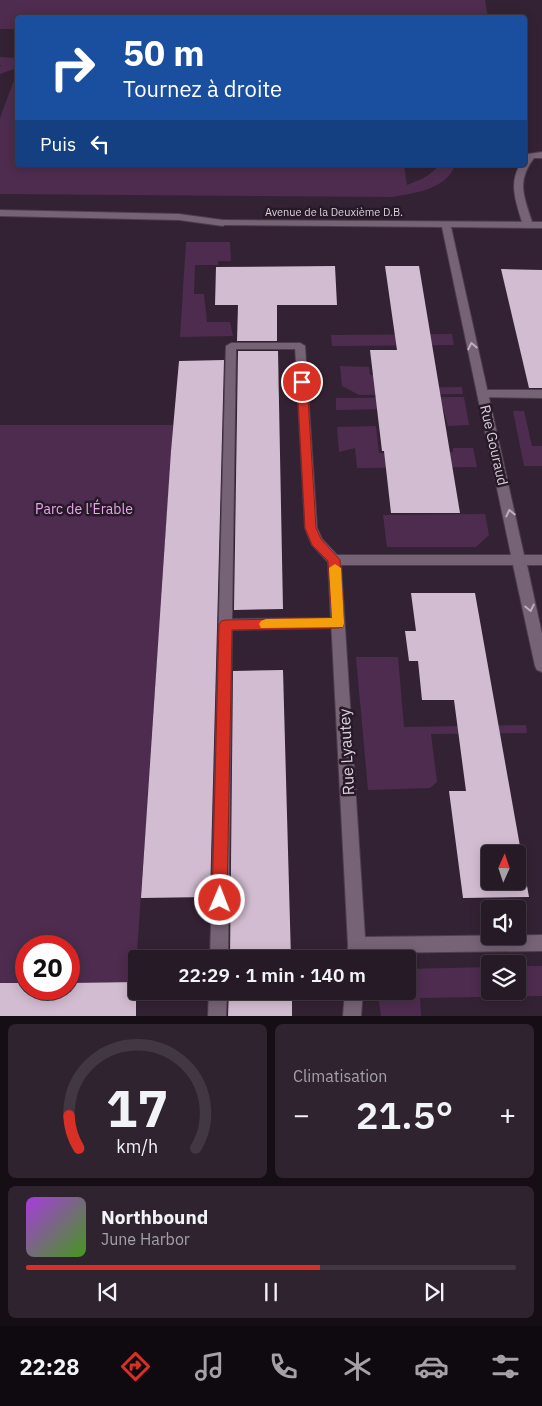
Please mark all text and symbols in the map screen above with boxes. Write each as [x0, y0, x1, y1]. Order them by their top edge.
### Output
text: 50 m [123, 30, 205, 76]
icon: right [40, 35, 105, 100]
text: Tournez à droite [123, 74, 282, 103]
icon: left [86, 130, 114, 158]
text: Puis [40, 132, 76, 156]
street label: Avenue de la Deuxième D.B. [265, 205, 403, 219]
one-way arrow [468, 342, 478, 351]
pin [281, 361, 323, 403]
icon: arrive [288, 368, 316, 396]
street label: Rue Gouraud [476, 403, 512, 487]
park label: Parc de l'Érable [35, 499, 133, 518]
one-way arrow [505, 508, 516, 517]
one-way arrow [524, 604, 535, 613]
street label: Rue Lyautey [334, 708, 358, 796]
north arrow [481, 845, 526, 890]
map controls [481, 845, 526, 1000]
position arrow [193, 873, 245, 925]
button: sound [481, 900, 526, 945]
speed limit sign: 20 [15, 935, 80, 1000]
button: layers [481, 955, 526, 1000]
text: 22:29 · 1 min · 140 m [178, 963, 366, 987]
text: Climatisation [293, 1066, 387, 1086]
text: 17 [106, 1074, 169, 1141]
text: 21.5° [356, 1090, 453, 1139]
text: − [293, 1096, 310, 1133]
text: + [499, 1096, 516, 1133]
text: km/h [117, 1135, 159, 1158]
text: Northbound [101, 1205, 208, 1229]
text: June Harbor [101, 1229, 190, 1249]
icon: previous [94, 1278, 122, 1306]
icon: pause [257, 1278, 285, 1306]
icon: next [420, 1278, 448, 1306]
icon: directions [118, 1349, 153, 1384]
icon: music [192, 1349, 227, 1384]
icon: phone [266, 1349, 301, 1384]
icon: climate [340, 1349, 375, 1384]
icon: car [414, 1349, 449, 1384]
icon: filters [488, 1349, 523, 1384]
text: 22:28 [19, 1352, 79, 1381]

